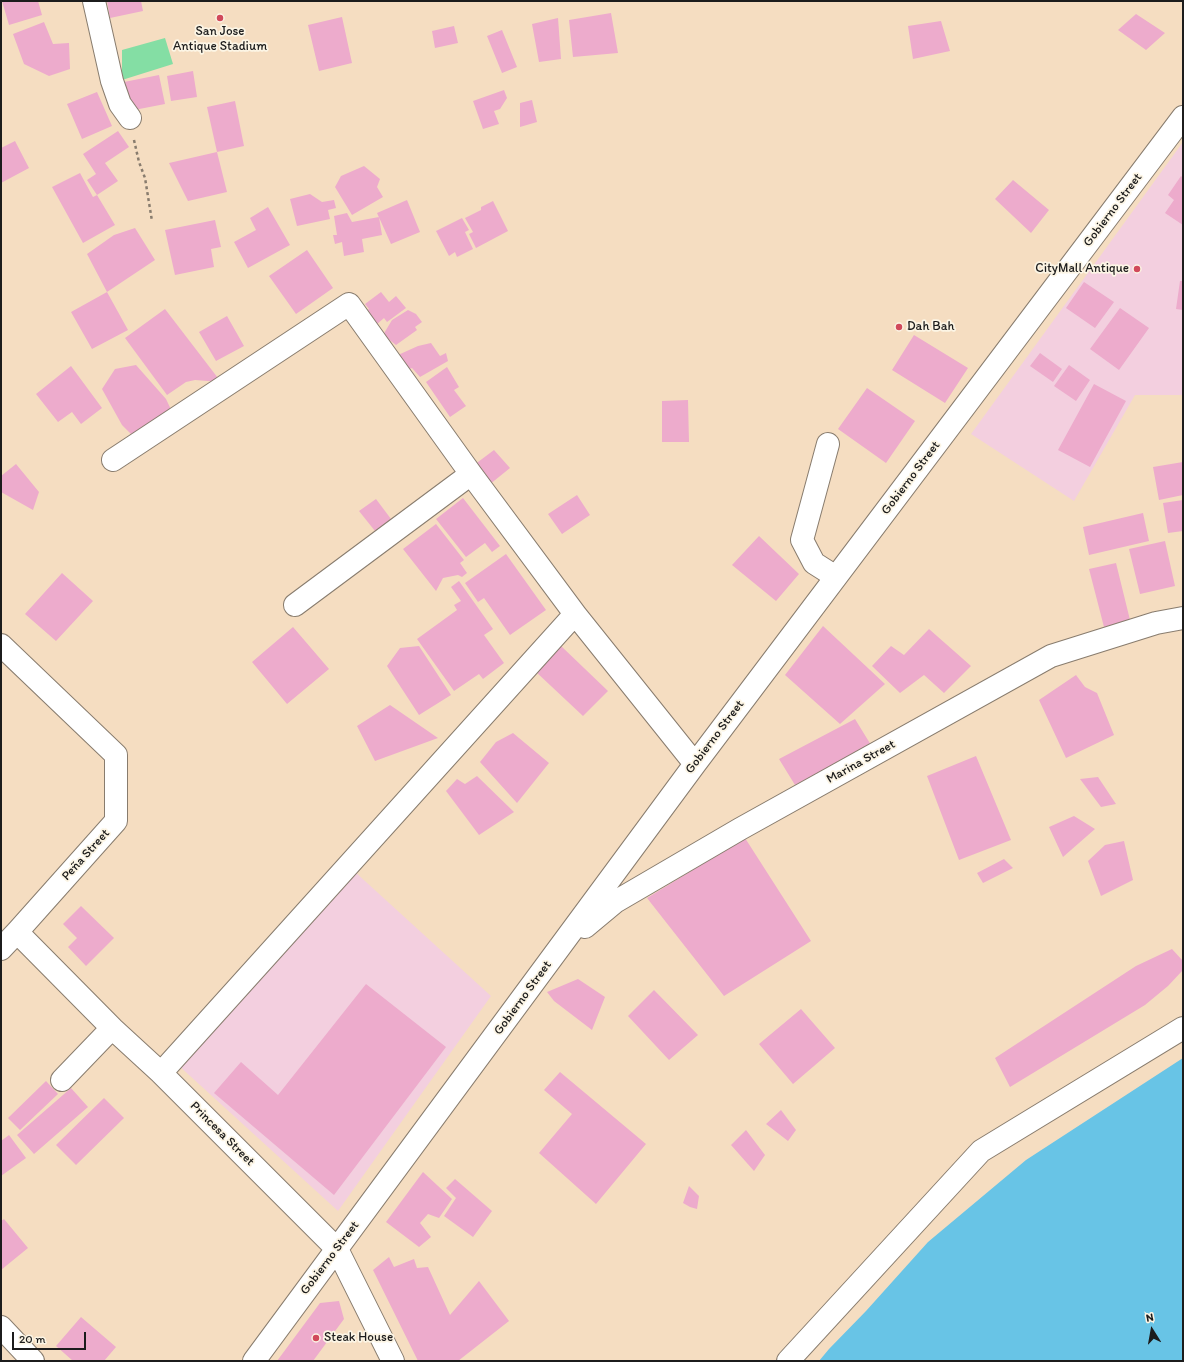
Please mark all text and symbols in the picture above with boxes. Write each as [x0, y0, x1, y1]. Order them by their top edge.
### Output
marker: San Jose Antique Stadium [215, 13, 225, 23]
place label: San Jose Antique Stadium [173, 24, 267, 55]
street label: Gobierno Street [1080, 170, 1146, 250]
place label: CityMall Antique [1035, 261, 1129, 277]
marker: CityMall Antique [1132, 264, 1142, 274]
place label: Dah Bah [907, 319, 954, 335]
marker: Dah Bah [894, 322, 904, 332]
street label: Gobierno Street [878, 438, 944, 518]
street label: Gobierno Street [682, 697, 748, 777]
street label: Marina Street [824, 737, 898, 787]
street label: Peña Street [59, 826, 113, 884]
street label: Gobierno Street [491, 958, 555, 1038]
street label: Princesa Street [186, 1098, 258, 1170]
street label: Gobierno Street [297, 1218, 363, 1298]
north arrow [1132, 1310, 1172, 1350]
text: N [1145, 1311, 1155, 1325]
scale bar [14, 1324, 88, 1350]
place label: Steak House [324, 1330, 393, 1346]
text: 20 m [19, 1332, 46, 1346]
marker: Steak House [311, 1333, 321, 1343]

